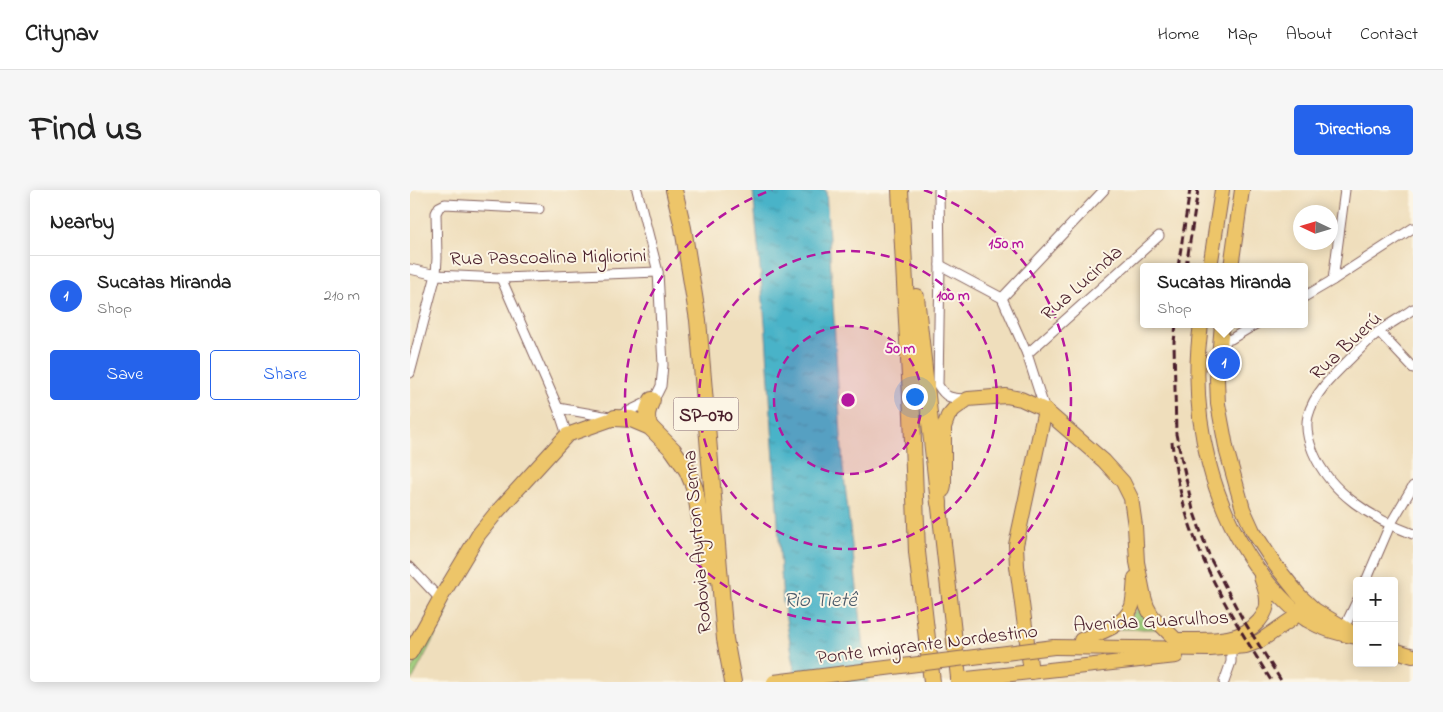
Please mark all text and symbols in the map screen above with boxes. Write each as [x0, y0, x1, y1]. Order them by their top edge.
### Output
text: Citynav [25, 17, 98, 52]
text: Home [1158, 22, 1199, 48]
text: Map [1227, 22, 1258, 48]
text: About [1286, 22, 1332, 48]
text: Contact [1360, 22, 1418, 48]
text: Find us [30, 105, 142, 156]
button: Directions [1294, 105, 1413, 155]
north arrow [1293, 205, 1338, 250]
text: Nearby [50, 208, 114, 238]
text: 150 m [988, 233, 1024, 255]
street label: Rua Lucinda [1035, 239, 1130, 329]
street label: Rua Pascoalina Migliorini [449, 242, 647, 276]
popup [1140, 263, 1308, 328]
text: Sucatas Miranda [97, 270, 231, 297]
text: Sucatas Miranda [1157, 270, 1291, 297]
text: 1 [63, 284, 69, 308]
text: 210 m [324, 284, 360, 308]
text: 100 m [936, 285, 970, 307]
text: Shop [97, 297, 132, 321]
text: Shop [1157, 297, 1192, 321]
street label: Rua Buerú [1304, 306, 1389, 388]
text: 50 m [885, 338, 916, 360]
pin: 1 [1208, 344, 1240, 382]
button: Save [50, 350, 200, 400]
button: Share [210, 350, 360, 400]
your location [902, 384, 928, 410]
centre of rings [839, 391, 857, 409]
road number: SP-070 [674, 398, 738, 430]
street label: Rodovia Ayrton Senna [676, 449, 721, 635]
map controls [1353, 577, 1398, 667]
button: + [1353, 577, 1398, 622]
water label: Rio Tietê [783, 586, 858, 616]
street label: Avenida Guarulhos [1073, 604, 1230, 641]
street label: Ponte Imigrante Nordestino [815, 618, 1040, 674]
button: − [1353, 622, 1398, 667]

